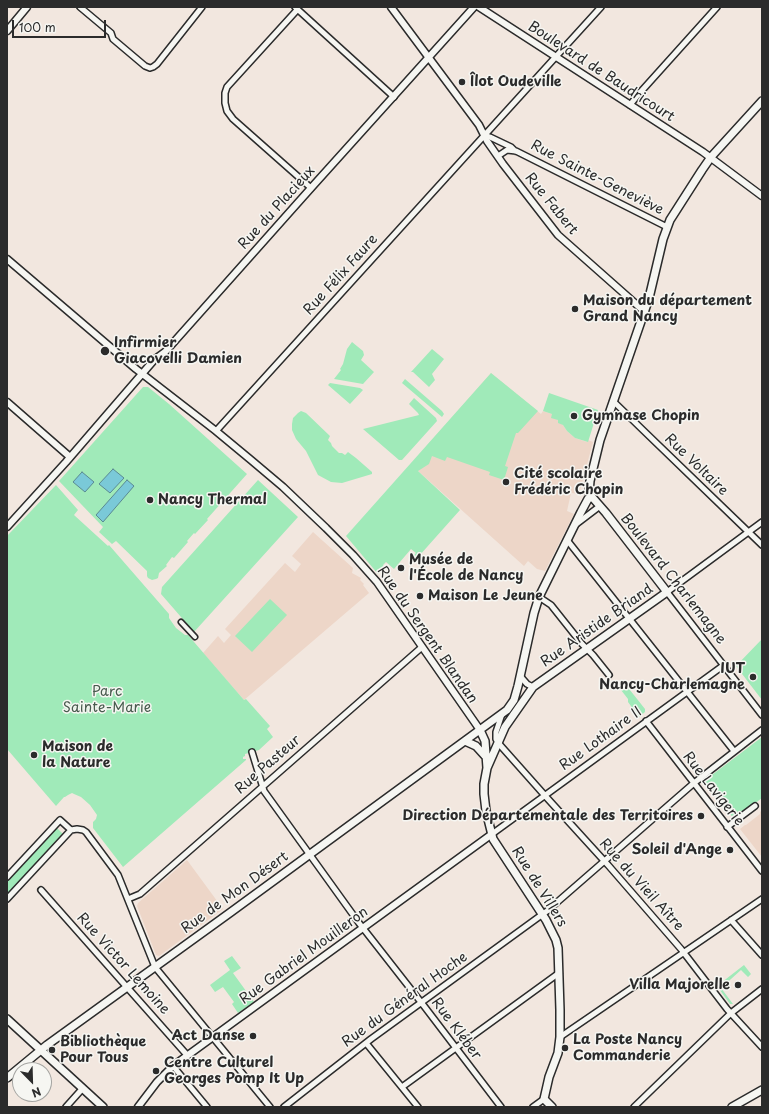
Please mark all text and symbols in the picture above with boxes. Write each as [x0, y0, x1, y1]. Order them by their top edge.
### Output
scale bar [14, 12, 108, 38]
text: 100 m [19, 18, 56, 36]
street label: Boulevard de Baudricourt [525, 18, 677, 126]
place label: Îlot Oudeville [470, 74, 561, 90]
marker: Îlot Oudeville [457, 77, 467, 87]
street label: Rue Sainte-Geneviève [528, 137, 666, 219]
street label: Rue du Placieux [235, 163, 319, 253]
street label: Rue Fabert [521, 170, 581, 238]
street label: Rue Félix Faure [300, 231, 382, 319]
place label: Maison du département Grand Nancy [583, 293, 752, 326]
marker: Maison du département Grand Nancy [570, 304, 580, 314]
place label: Infirmier Giacovelli Damien [114, 335, 242, 368]
marker: Infirmier Giacovelli Damien [99, 345, 111, 357]
place label: Gymnase Chopin [582, 408, 700, 424]
marker: Gymnase Chopin [569, 411, 579, 421]
street label: Rue Voltaire [661, 431, 731, 499]
place label: Cité scolaire Frédéric Chopin [514, 466, 623, 498]
marker: Cité scolaire Frédéric Chopin [501, 477, 511, 487]
place label: Nancy Thermal [158, 492, 267, 508]
marker: Nancy Thermal [145, 495, 155, 505]
street label: Boulevard Charlemagne [617, 510, 729, 648]
place label: Musée de l'École de Nancy [409, 552, 523, 584]
street label: Rue du Sergent Blandan [373, 563, 481, 707]
marker: Musée de l'École de Nancy [396, 563, 406, 573]
street label: Rue Aristide Briand [538, 581, 656, 671]
place label: Maison Le Jeune [428, 588, 543, 604]
marker: Maison Le Jeune [415, 591, 425, 601]
place label: IUT Nancy-Charlemagne [599, 661, 745, 694]
marker: IUT Nancy-Charlemagne [748, 672, 758, 682]
park label: Parc Sainte-Marie [63, 684, 151, 716]
street label: Rue Lothaire II [557, 704, 645, 774]
street label: Rue Pasteur [232, 732, 304, 798]
place label: Maison de la Nature [42, 739, 113, 772]
street label: Rue Lavigerie [679, 749, 747, 829]
marker: Maison de la Nature [29, 750, 39, 760]
place label: Direction Départementale des Territoires [403, 808, 693, 824]
marker: Direction Départementale des Territoires [696, 811, 706, 821]
street label: Rue du Vieil Aître [595, 836, 687, 934]
place label: Soleil d'Ange [632, 842, 722, 858]
street label: Rue de Villers [508, 844, 570, 930]
marker: Soleil d'Ange [725, 845, 735, 855]
street label: Rue de Mon Désert [178, 849, 292, 937]
street label: Rue Gabriel Mouilleron [236, 904, 372, 1008]
street label: Rue Victor Lemoine [73, 910, 173, 1018]
street label: Rue du Général Hoche [339, 949, 471, 1051]
place label: Villa Majorelle [629, 977, 730, 993]
marker: Villa Majorelle [733, 980, 743, 990]
street label: Rue Kléber [427, 995, 485, 1063]
place label: Act Danse [172, 1028, 245, 1044]
marker: Act Danse [248, 1031, 258, 1041]
place label: La Poste Nancy Commanderie [573, 1032, 682, 1064]
place label: Bibliothèque Pour Tous [60, 1034, 146, 1066]
marker: La Poste Nancy Commanderie [560, 1043, 570, 1053]
marker: Bibliothèque Pour Tous [47, 1045, 57, 1055]
place label: Centre Culturel Georges Pomp It Up [164, 1055, 304, 1088]
north arrow [12, 1062, 52, 1102]
marker: Centre Culturel Georges Pomp It Up [151, 1066, 161, 1076]
text: N [29, 1083, 44, 1102]

